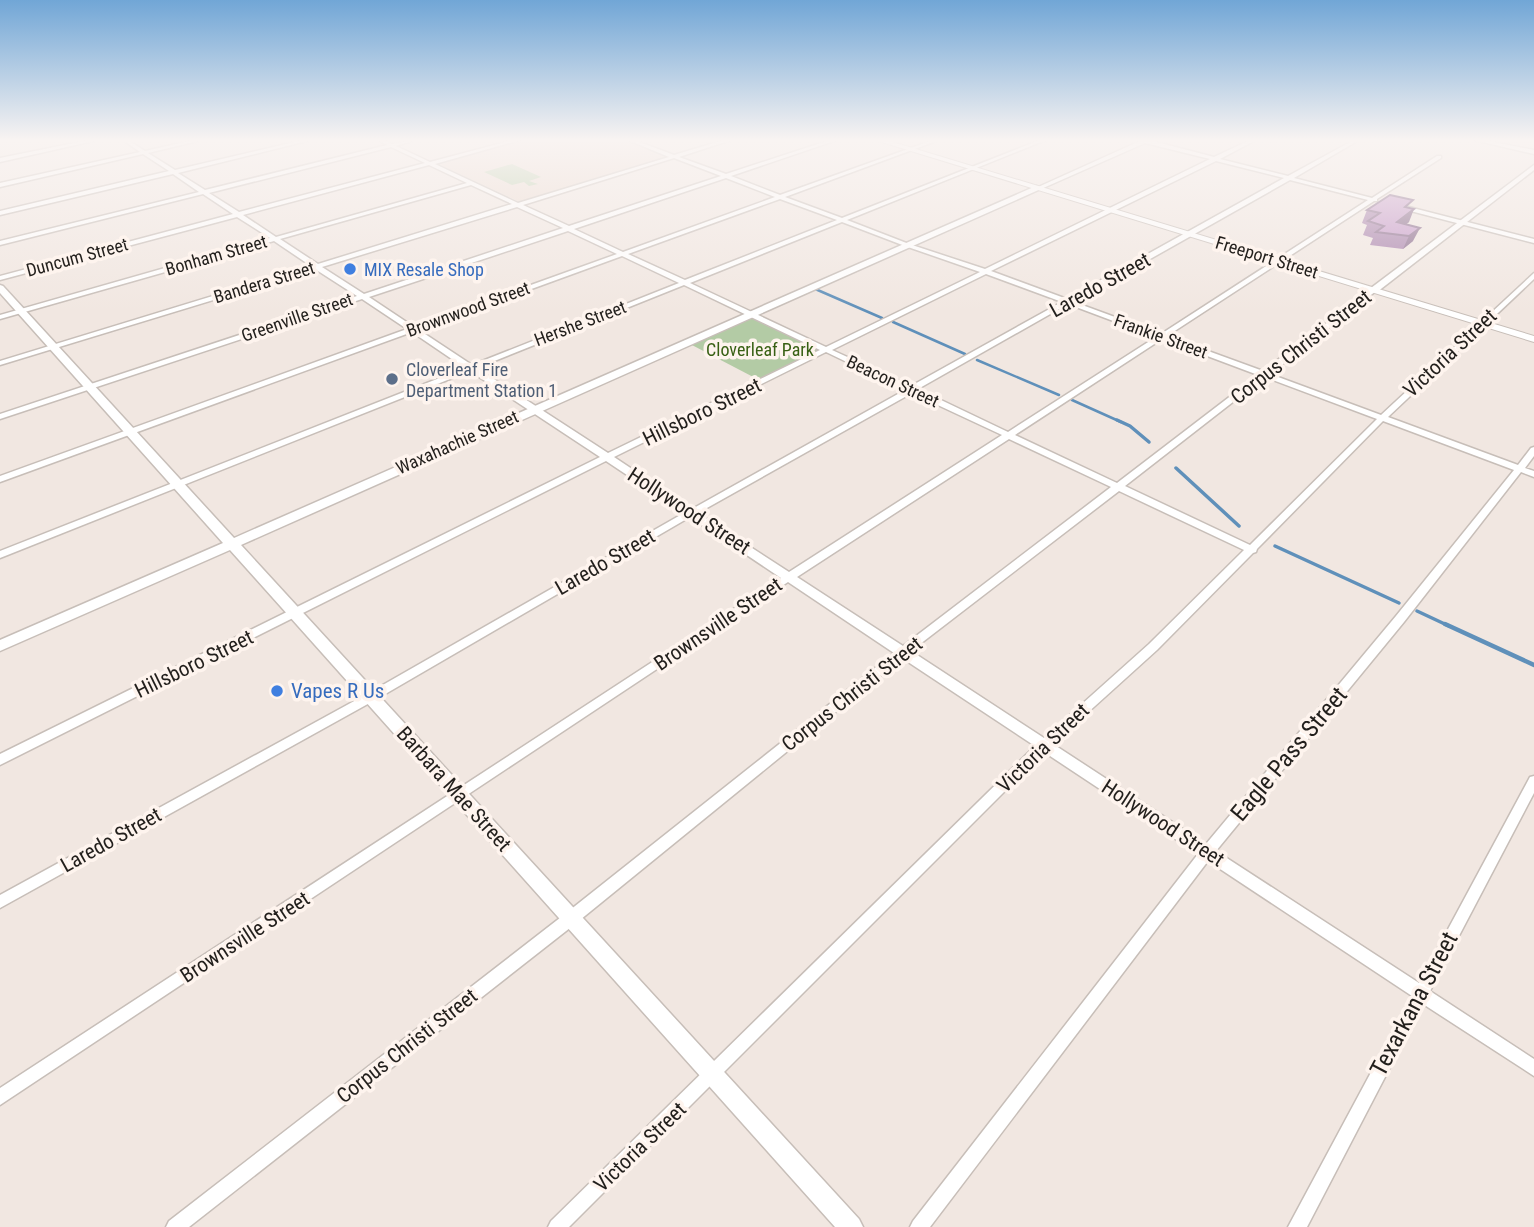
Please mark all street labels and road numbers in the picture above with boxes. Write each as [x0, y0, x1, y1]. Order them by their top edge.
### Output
street label: Bonham Street [163, 230, 269, 280]
street label: Freeport Street [1213, 231, 1321, 283]
street label: Duncum Street [24, 233, 130, 281]
street label: Laredo Street [1046, 248, 1154, 322]
street label: Bandera Street [211, 257, 317, 307]
street label: Brownwood Street [404, 277, 532, 341]
street label: Corpus Christi Street [1226, 285, 1376, 409]
street label: Greenville Street [239, 288, 355, 346]
street label: Hershe Street [531, 296, 629, 350]
street label: Victoria Street [1399, 304, 1501, 402]
street label: Frankie Street [1111, 309, 1211, 363]
street label: Beacon Street [844, 351, 942, 411]
street label: Hillsboro Street [639, 373, 765, 451]
street label: Waxahachie Street [393, 406, 521, 478]
street label: Hollywood Street [623, 463, 755, 559]
street label: Laredo Street [551, 524, 659, 600]
street label: Brownsville Street [650, 572, 786, 676]
street label: Hillsboro Street [131, 625, 257, 703]
street label: Corpus Christi Street [777, 632, 927, 756]
street label: Eagle Pass Street [1225, 681, 1353, 827]
street label: Victoria Street [992, 698, 1094, 798]
street label: Barbara Mae Street [392, 722, 516, 856]
street label: Hollywood Street [1097, 775, 1229, 871]
street label: Laredo Street [57, 803, 165, 877]
street label: Brownsville Street [176, 886, 314, 988]
street label: Texarkana Street [1364, 927, 1464, 1081]
street label: Corpus Christi Street [332, 984, 482, 1108]
street label: Victoria Street [589, 1097, 691, 1197]

